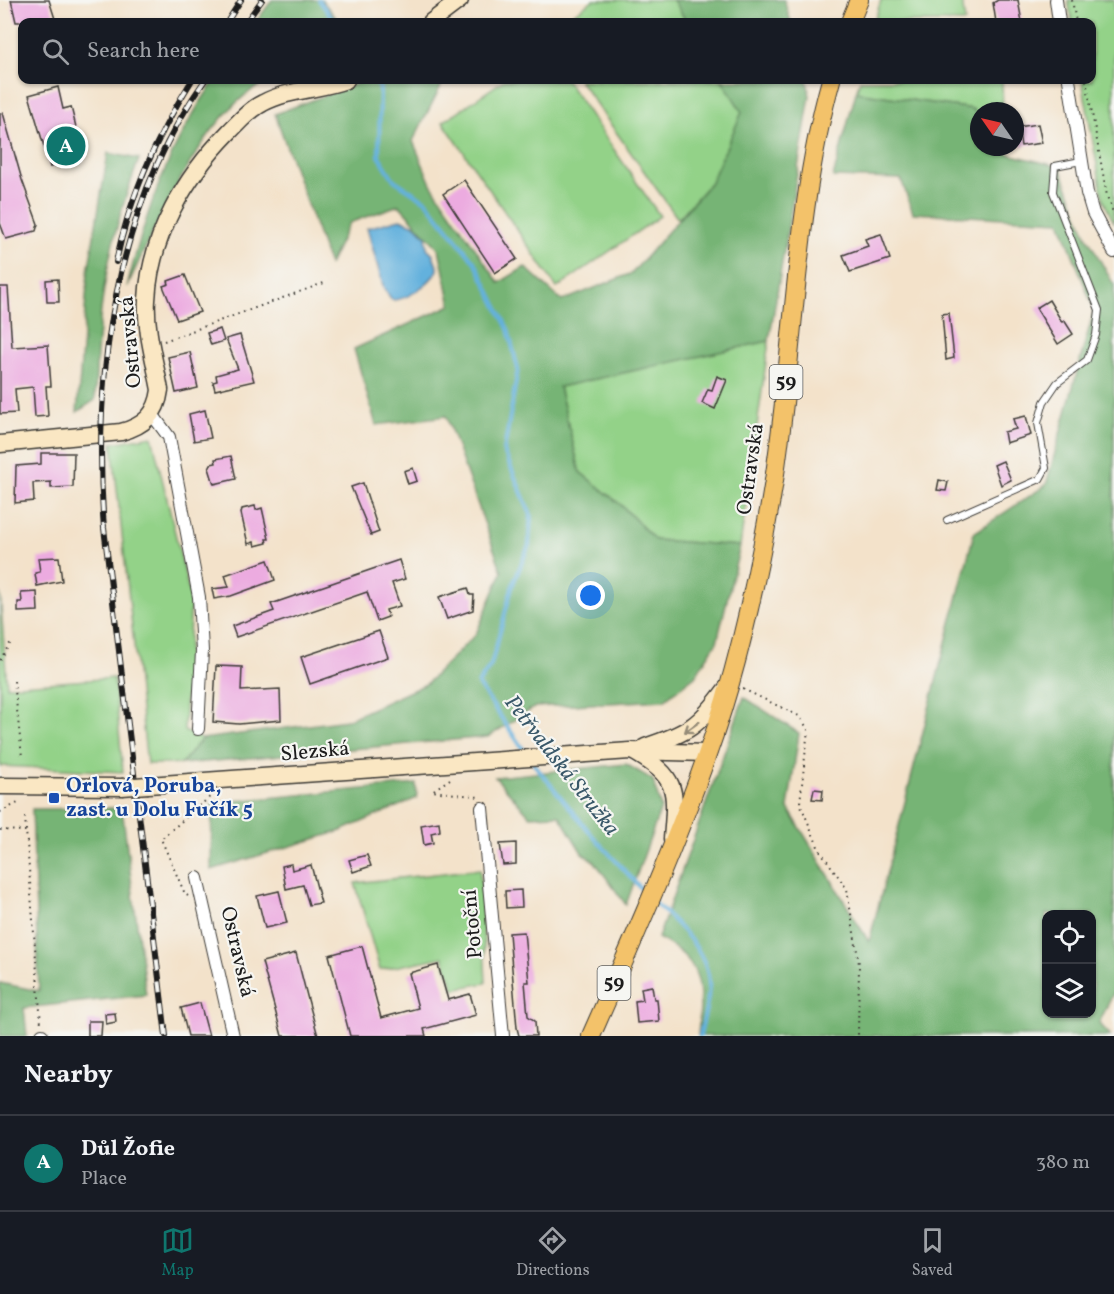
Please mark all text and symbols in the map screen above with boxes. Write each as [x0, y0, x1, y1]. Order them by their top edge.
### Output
search box [18, 18, 1096, 84]
icon: search [39, 35, 72, 68]
text: Search here [87, 36, 200, 67]
north arrow [970, 102, 1024, 156]
pin: A [46, 124, 86, 168]
street label: Ostravská [113, 295, 149, 389]
road number: 59 [770, 365, 802, 399]
street label: Ostravská [730, 421, 772, 517]
your location [576, 581, 605, 610]
water label: Petřvaldská Stružka [496, 689, 626, 843]
one-way arrow [684, 721, 700, 733]
street label: Slezská [279, 735, 351, 769]
place label: Orlová, Poruba, zast. u Dolu Fučík 5 [66, 772, 253, 825]
marker: Orlová, Poruba, zast. u Dolu Fučík 5 [47, 791, 61, 805]
street label: Potoční [455, 887, 490, 960]
street label: Ostravská [212, 904, 262, 1000]
map controls [1042, 910, 1096, 1018]
button: locate [1042, 910, 1096, 964]
button: layers [1042, 964, 1096, 1018]
road number: 59 [598, 966, 630, 1000]
text: Nearby [24, 1057, 113, 1093]
text: Důl Žofie [81, 1134, 175, 1165]
text: A [36, 1149, 51, 1177]
text: 380 m [1036, 1149, 1090, 1177]
text: Place [81, 1165, 127, 1193]
tab: Map [161, 1224, 194, 1282]
tab: Directions [516, 1224, 590, 1282]
tab: Saved [912, 1224, 953, 1282]

